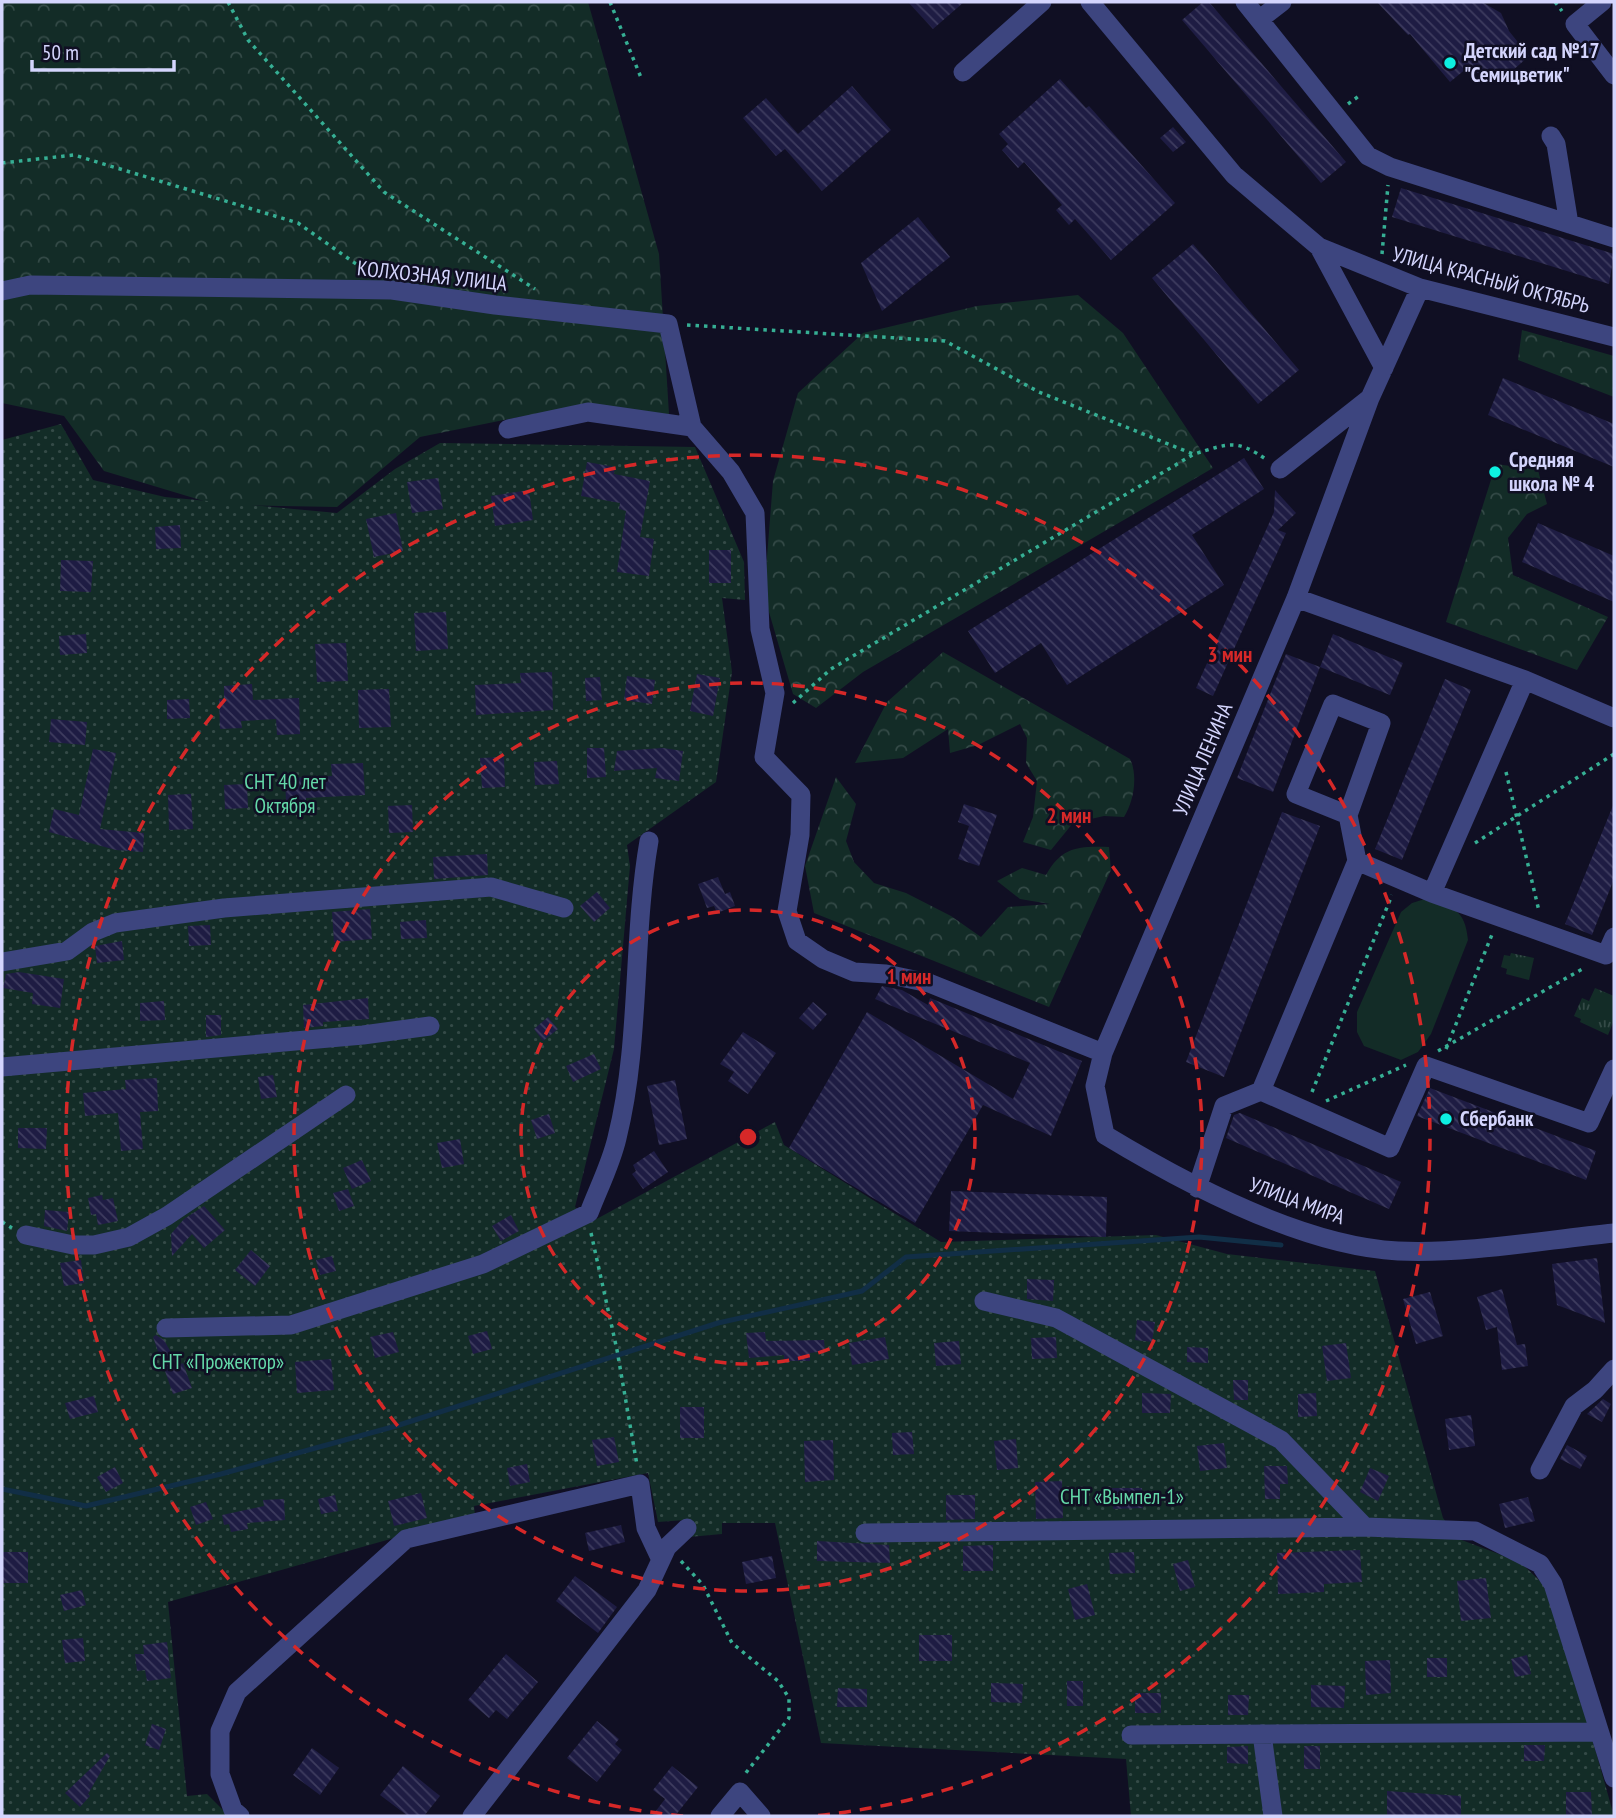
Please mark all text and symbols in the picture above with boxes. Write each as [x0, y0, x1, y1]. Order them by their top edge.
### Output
scale bar [32, 28, 173, 72]
place label: Детский сад №17 "Семицветик" [1464, 37, 1600, 88]
text: 50 m [42, 39, 79, 66]
marker: Детский сад №17 "Семицветик" [1442, 55, 1458, 71]
street label: УЛИЦА КРАСНЫЙ ОКТЯБРЬ [1389, 240, 1593, 319]
street label: КОЛХОЗНАЯ УЛИЦА [356, 254, 508, 297]
place label: Средняя школа № 4 [1509, 446, 1594, 497]
marker: Средняя школа № 4 [1487, 464, 1503, 480]
text: 3 мин [1208, 641, 1252, 668]
street label: УЛИЦА ЛЕНИНА [1167, 698, 1238, 819]
park label: СНТ 40 лет Октября [244, 768, 326, 819]
text: 2 мин [1047, 802, 1091, 829]
text: 1 мин [887, 963, 931, 990]
place label: Сбербанк [1460, 1105, 1534, 1132]
marker: Сбербанк [1438, 1111, 1454, 1127]
centre of rings [736, 1125, 760, 1149]
street label: УЛИЦА МИРА [1246, 1171, 1349, 1230]
park label: СНТ «Прожектор» [152, 1348, 284, 1375]
park label: СНТ «Вымпел-1» [1060, 1483, 1184, 1510]

